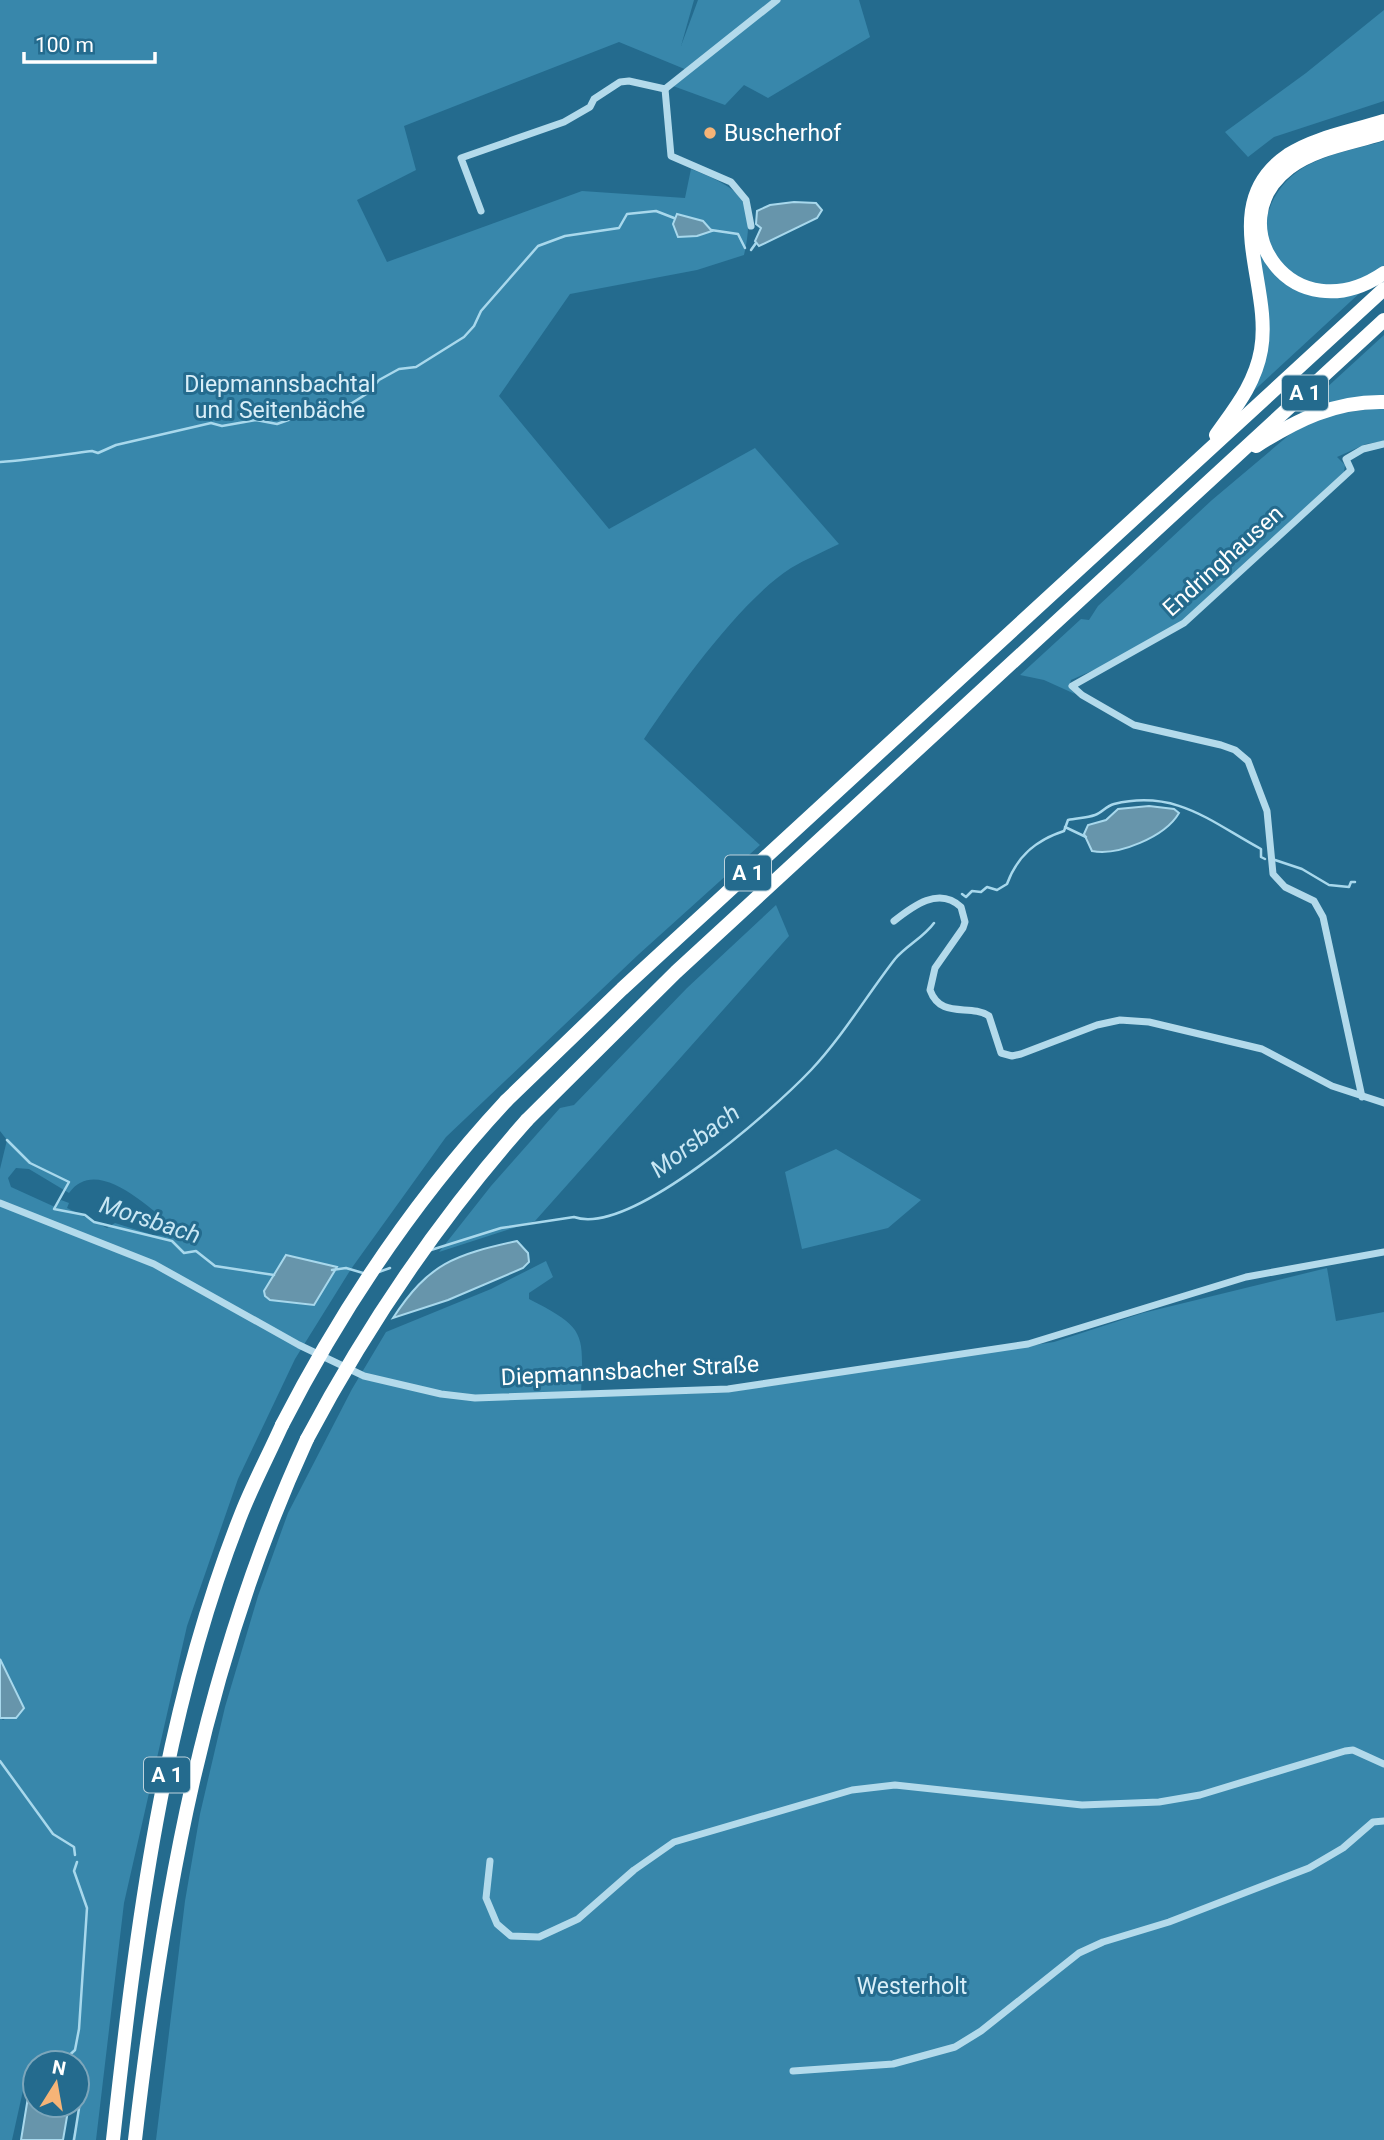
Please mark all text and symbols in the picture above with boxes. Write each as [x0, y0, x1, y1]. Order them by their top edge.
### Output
scale bar [24, 21, 156, 65]
text: 100 m [35, 33, 94, 57]
place label: Buscherhof [724, 120, 842, 147]
marker: Buscherhof [702, 125, 718, 141]
park label: Diepmannsbachtal und Seitenbäche [184, 371, 376, 424]
road number: A 1 [1282, 376, 1328, 410]
street label: Endringhausen [1157, 500, 1289, 622]
road number: A 1 [725, 856, 771, 890]
water label: Morsbach [645, 1098, 745, 1184]
water label: Morsbach [96, 1191, 204, 1249]
street label: Diepmannsbacher Straße [500, 1351, 760, 1391]
road number: A 1 [144, 1758, 190, 1792]
park label: Westerholt [857, 1973, 967, 2000]
north arrow [21, 2049, 91, 2119]
text: N [50, 2055, 68, 2080]

